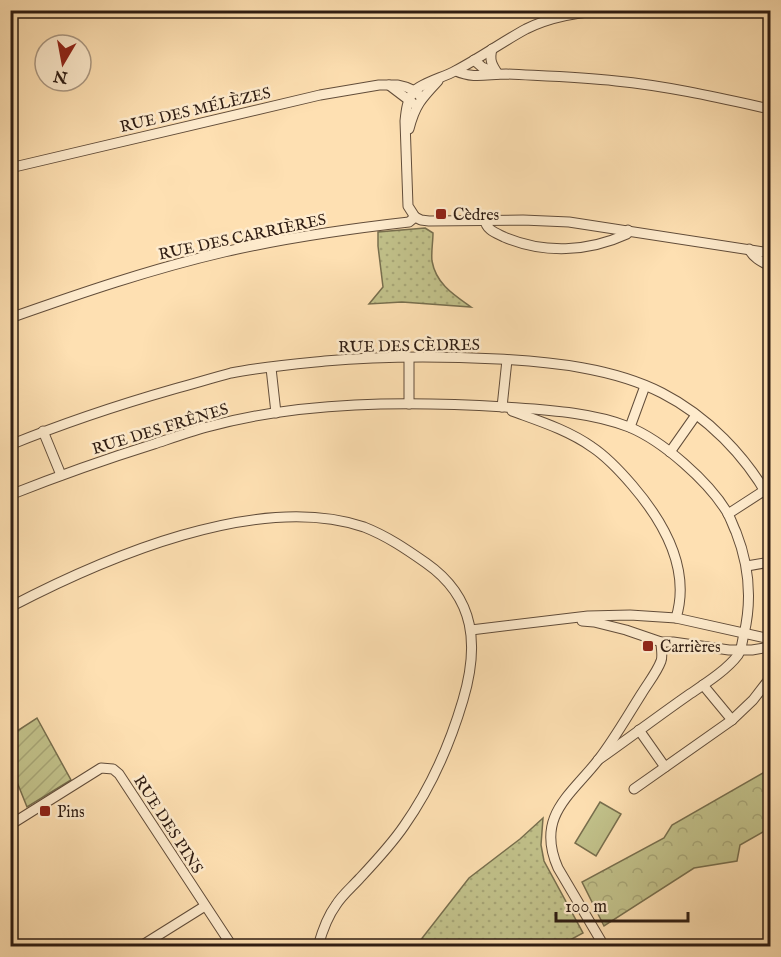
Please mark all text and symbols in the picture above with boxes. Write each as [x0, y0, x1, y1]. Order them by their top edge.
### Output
north arrow [33, 33, 93, 93]
text: N [52, 65, 70, 87]
street label: RUE DES MÉLÈZES [118, 82, 273, 138]
place label: Cèdres [453, 206, 500, 226]
marker: Cèdres [434, 207, 448, 221]
street label: RUE DES CARRIÈRES [156, 208, 328, 265]
street label: RUE DES CÈDRES [338, 334, 480, 358]
street label: RUE DES FRÊNES [89, 398, 231, 460]
place label: Carrières [660, 638, 721, 658]
marker: Carrières [641, 639, 655, 653]
street label: RUE DES PINS [128, 772, 207, 878]
place label: Pins [57, 803, 85, 823]
marker: Pins [38, 804, 52, 818]
scale bar [556, 885, 688, 923]
text: 100 m [565, 896, 607, 919]

